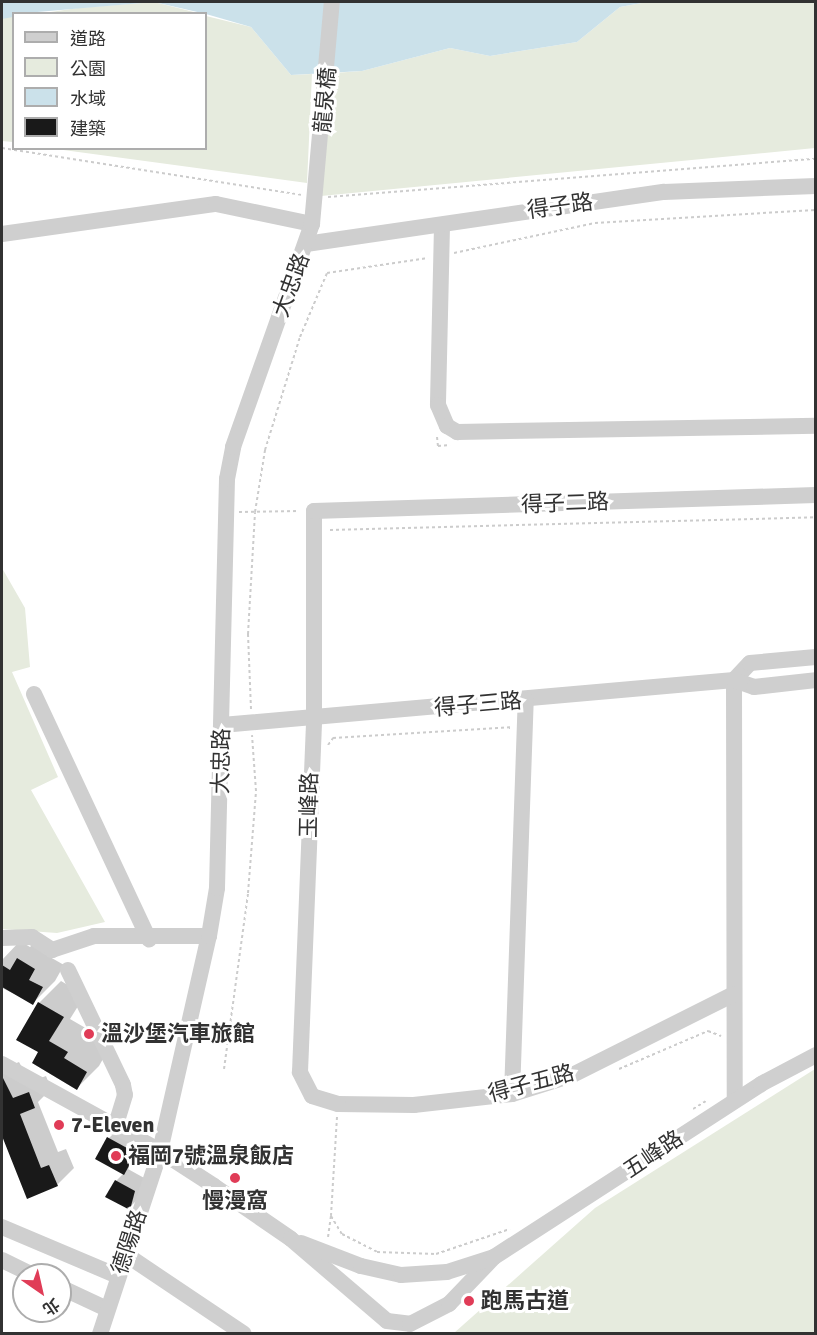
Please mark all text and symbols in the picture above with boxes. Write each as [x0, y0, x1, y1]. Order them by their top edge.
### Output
legend [12, 12, 207, 150]
text: 道路 [70, 28, 106, 50]
text: 公園 [70, 58, 106, 80]
street label: 龍泉橋 [309, 66, 341, 134]
text: 水域 [70, 88, 106, 110]
text: 建築 [70, 118, 106, 140]
street label: 得子路 [525, 188, 595, 224]
street label: 大忠路 [267, 249, 315, 321]
street label: 得子二路 [521, 488, 609, 518]
street label: 得子三路 [433, 687, 523, 721]
street label: 大忠路 [207, 728, 235, 794]
street label: 玉峰路 [295, 772, 323, 838]
place label: 溫沙堡汽車旅館 [101, 1021, 255, 1047]
marker: 溫沙堡汽車旅館 [82, 1027, 96, 1041]
street label: 得子五路 [485, 1059, 577, 1107]
place label: 7-Eleven [71, 1112, 154, 1138]
marker: 7-Eleven [52, 1118, 66, 1132]
street label: 五峰路 [618, 1125, 688, 1183]
place label: 福岡7號溫泉飯店 [128, 1143, 294, 1169]
marker: 福岡7號溫泉飯店 [109, 1149, 123, 1163]
marker: 慢漫窩 [228, 1171, 242, 1185]
place label: 慢漫窩 [202, 1188, 268, 1214]
street label: 德陽路 [106, 1207, 152, 1277]
north arrow [12, 1263, 72, 1323]
place label: 跑馬古道 [481, 1288, 569, 1314]
text: 北 [39, 1293, 63, 1319]
marker: 跑馬古道 [462, 1294, 476, 1308]

